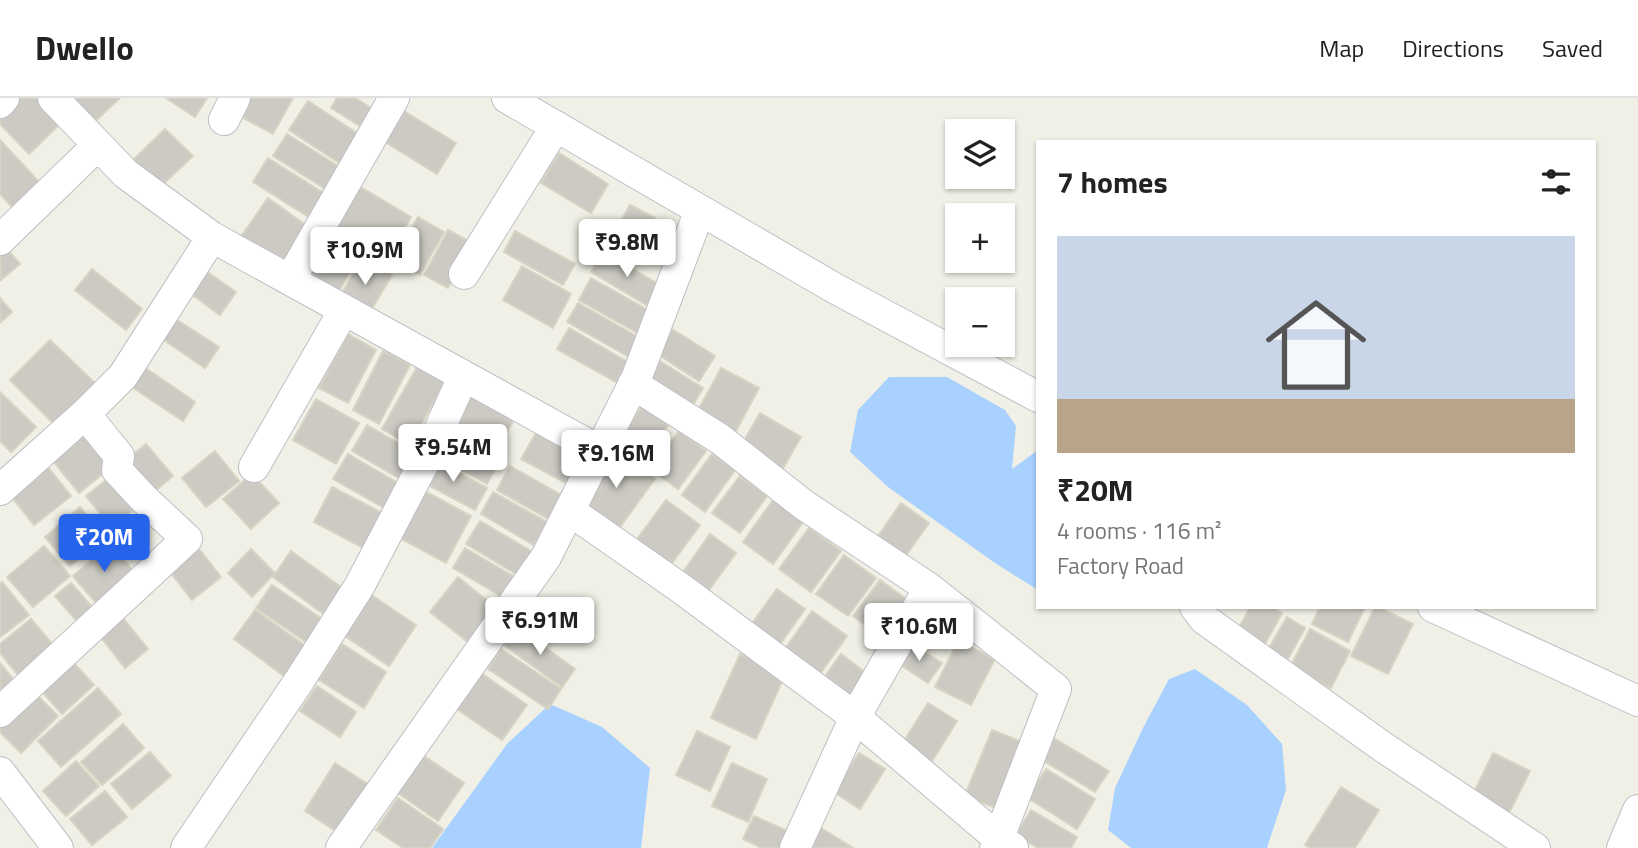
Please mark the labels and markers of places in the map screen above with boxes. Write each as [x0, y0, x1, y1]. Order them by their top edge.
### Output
pin: ₹9.8M [578, 220, 676, 279]
pin: ₹10.9M [308, 228, 422, 287]
pin: ₹9.54M [396, 424, 510, 484]
pin: ₹9.16M [559, 430, 673, 490]
pin: ₹20M [63, 514, 145, 574]
pin: ₹6.91M [483, 598, 597, 657]
pin: ₹10.6M [862, 603, 976, 663]

